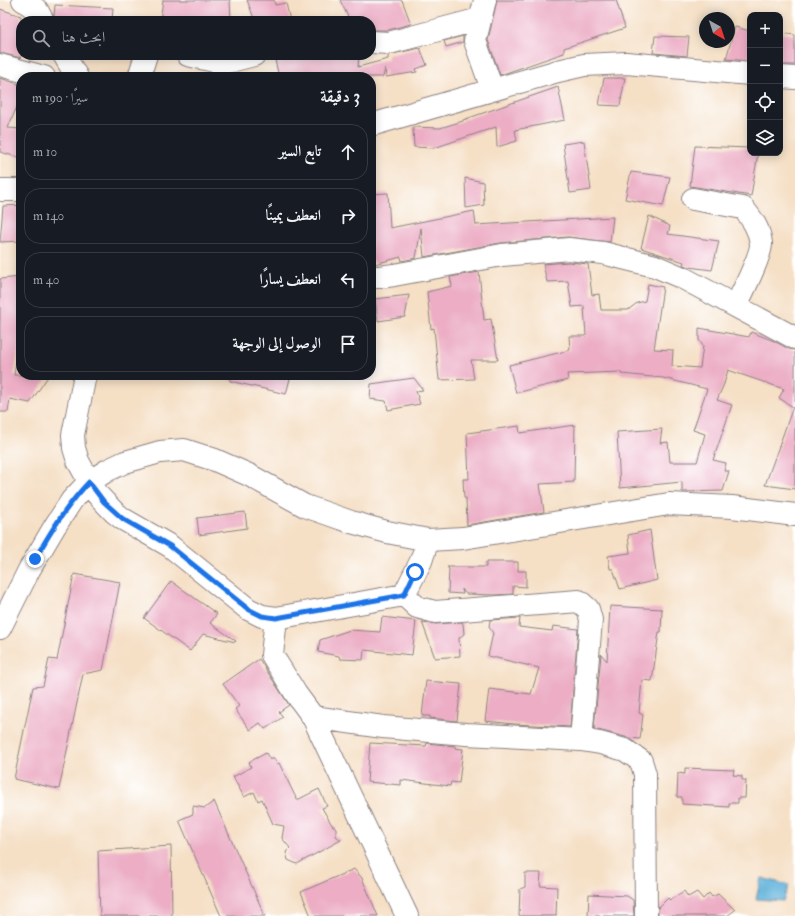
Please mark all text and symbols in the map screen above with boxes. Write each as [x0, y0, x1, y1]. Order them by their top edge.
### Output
north arrow [699, 12, 735, 48]
map controls [747, 12, 783, 156]
button: + [747, 12, 783, 48]
search box [16, 16, 376, 60]
icon: search [30, 27, 52, 49]
text: ابحث هنا [62, 28, 105, 47]
button: − [747, 48, 783, 84]
button: locate [747, 84, 783, 120]
text: 3 دقيقة [320, 86, 360, 107]
text: سيرًا · 190 m [32, 90, 88, 106]
button: layers [747, 120, 783, 156]
icon: ahead [337, 141, 359, 163]
text: تابع السير [279, 142, 321, 161]
text: 10 m [33, 144, 57, 160]
icon: right [337, 205, 359, 227]
text: انعطف يمينًا [266, 206, 321, 225]
text: 140 m [33, 208, 64, 224]
icon: left [337, 269, 359, 291]
text: انعطف يسارًا [260, 270, 321, 289]
text: 40 m [33, 272, 60, 288]
icon: arrive [337, 333, 359, 355]
text: الوصول إلى الوجهة [233, 334, 321, 353]
route end [26, 550, 44, 568]
route start [406, 563, 424, 581]

